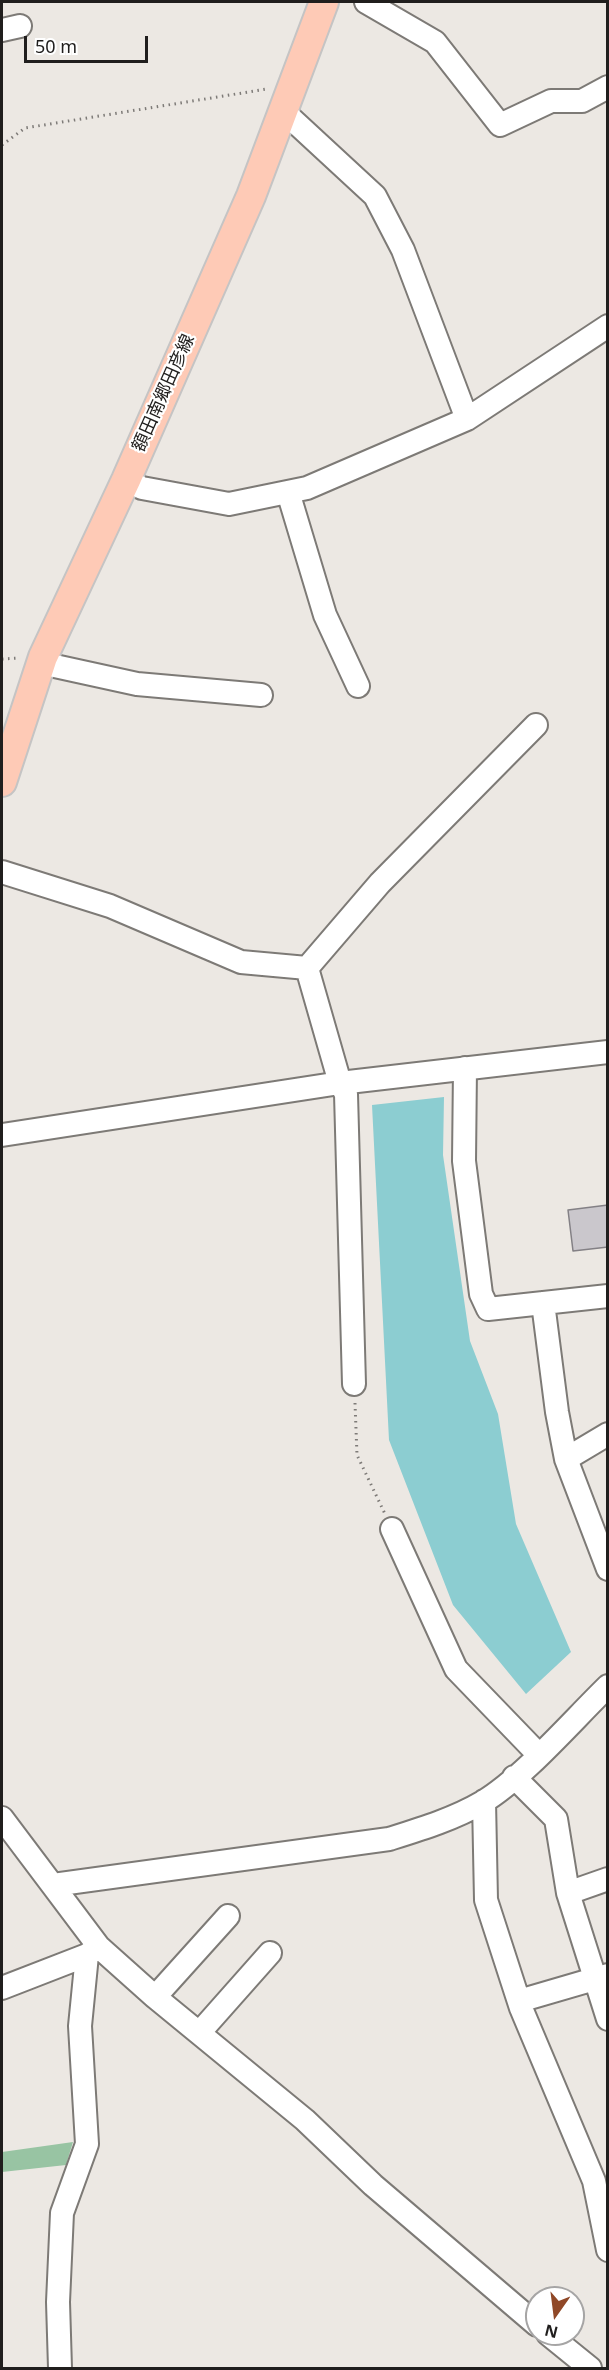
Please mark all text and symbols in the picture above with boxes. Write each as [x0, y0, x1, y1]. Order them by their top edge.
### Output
scale bar [27, 24, 152, 62]
text: 50 m [35, 34, 77, 58]
street label: 額田南郷田彦線 [129, 331, 199, 455]
north arrow [525, 2286, 585, 2346]
text: N [542, 2319, 560, 2344]

